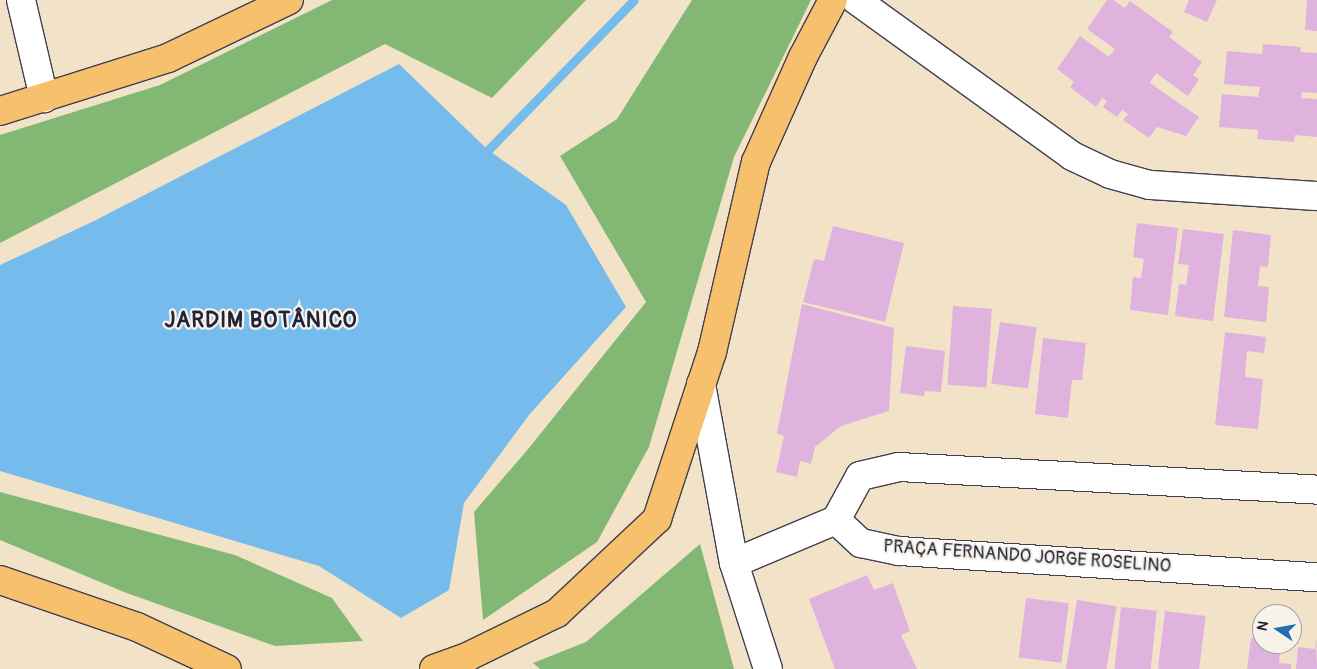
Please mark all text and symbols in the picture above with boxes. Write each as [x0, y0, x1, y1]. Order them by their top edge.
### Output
district label: JARDIM BOTÂNICO [163, 308, 359, 334]
street label: PRAÇA FERNANDO JORGE ROSELINO [882, 536, 1172, 578]
north arrow [1252, 604, 1302, 654]
text: N [1254, 620, 1272, 632]

